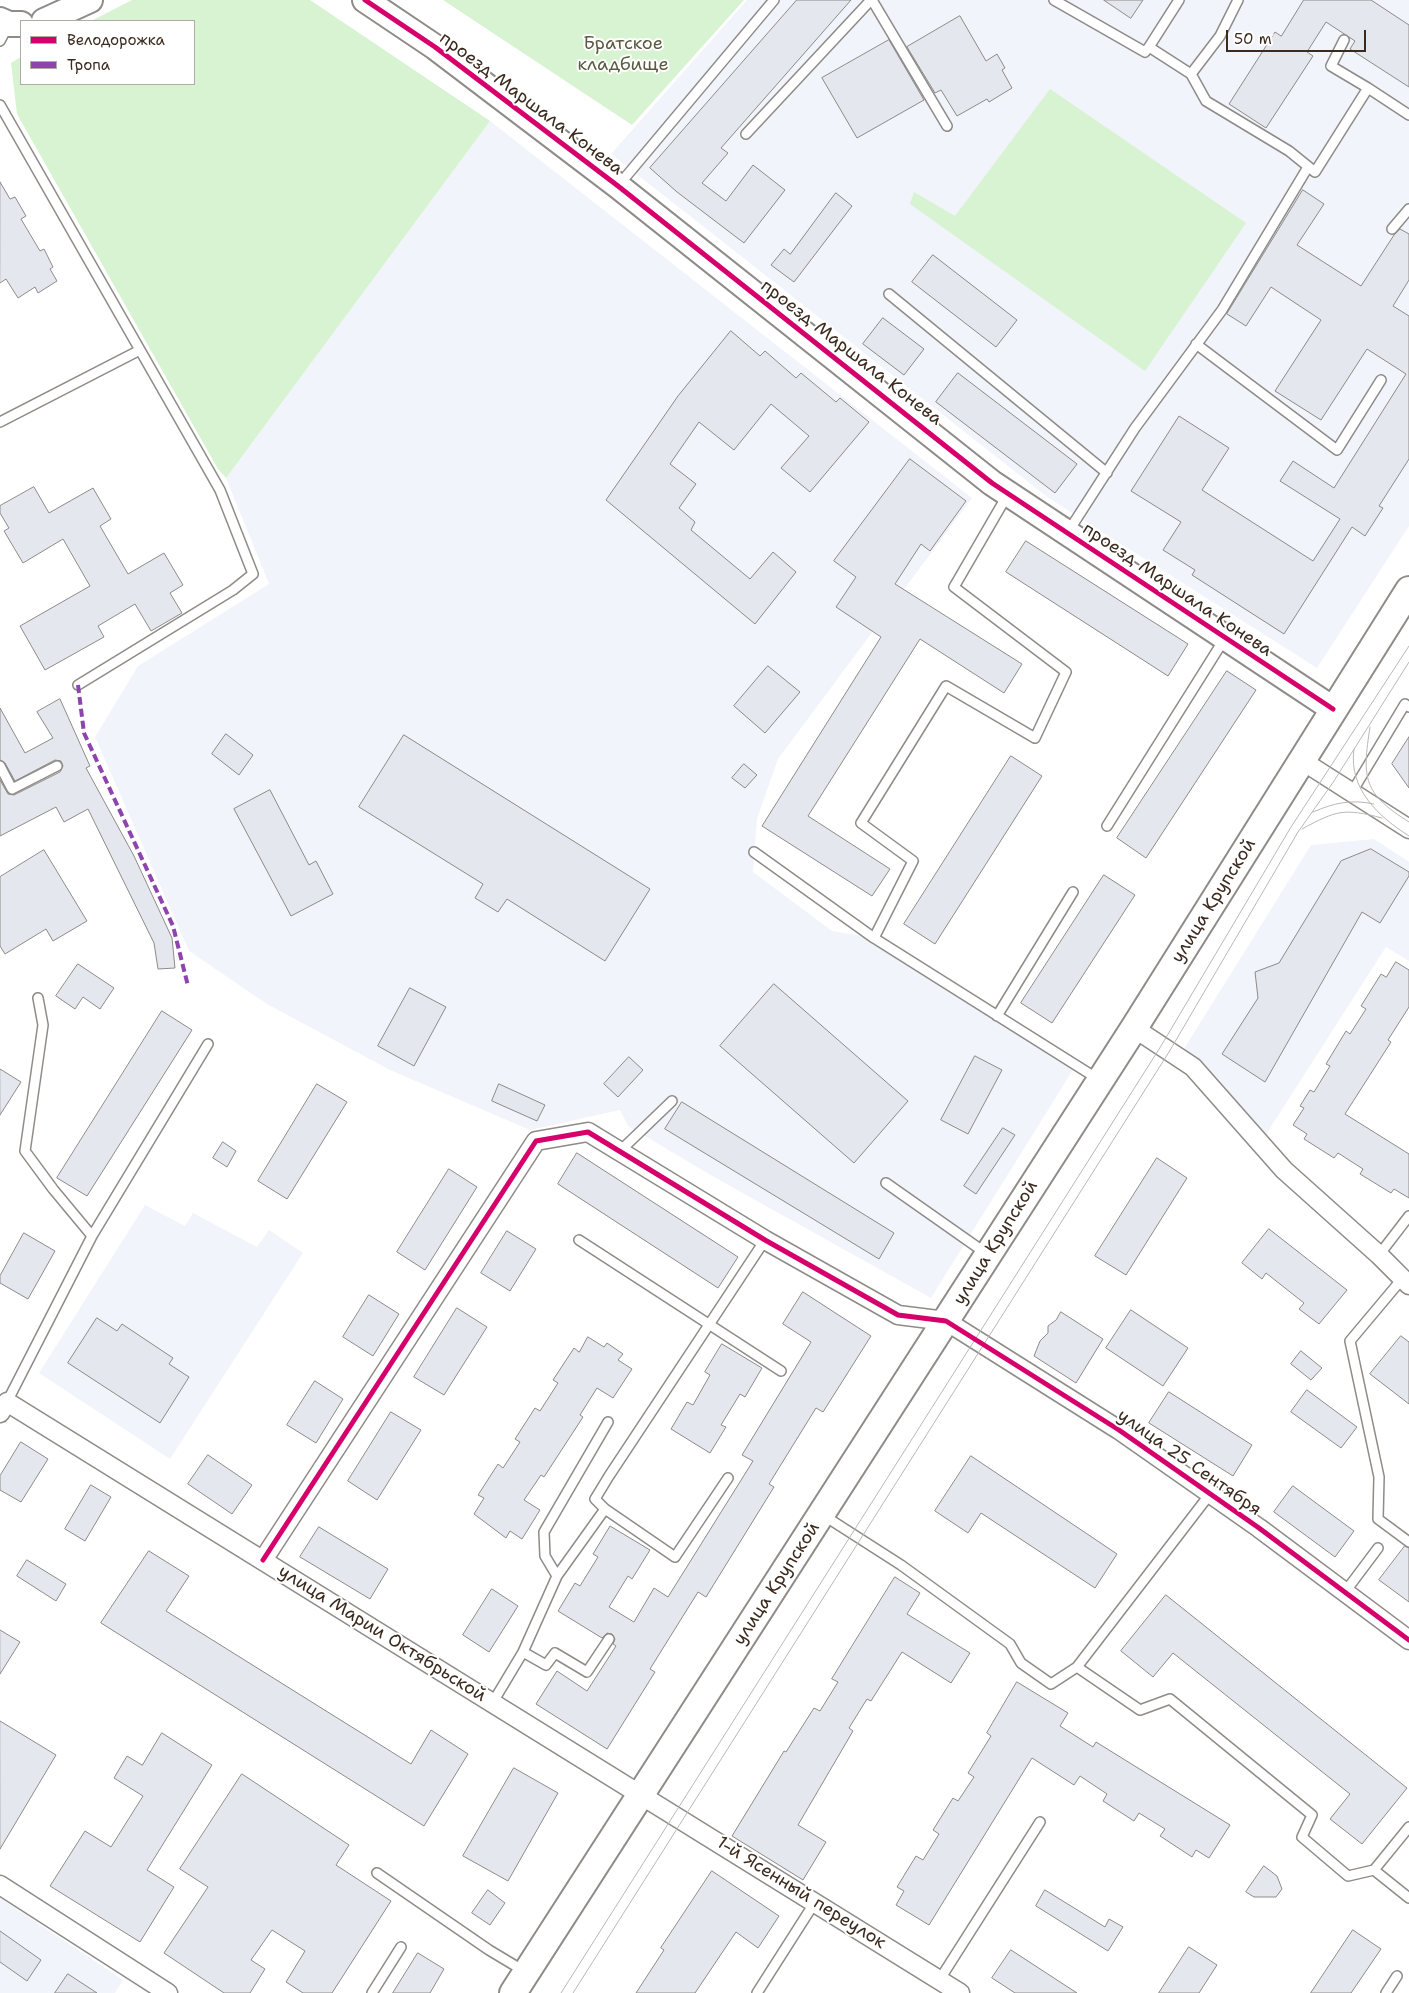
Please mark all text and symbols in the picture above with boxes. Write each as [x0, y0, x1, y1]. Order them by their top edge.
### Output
legend [20, 20, 195, 85]
scale bar [1229, 20, 1369, 52]
street label: проезд Маршала Конева [435, 28, 627, 180]
text: 50 m [1234, 29, 1272, 49]
text: Велодорожка [67, 30, 165, 50]
park label: Братское кладбище [577, 33, 669, 76]
text: Тропа [67, 55, 110, 75]
street label: проезд Маршала Конева [756, 275, 946, 431]
street label: проезд Маршала Конева [1078, 518, 1276, 662]
street label: улица Крупской [1167, 835, 1261, 967]
street label: улица Крупской [949, 1177, 1043, 1309]
street label: улица 25 Сентября [1113, 1405, 1265, 1521]
street label: улица Крупской [729, 1518, 825, 1650]
street label: улица Марии Октябрьской [274, 1561, 490, 1707]
street label: 1-й Ясенный переулок [712, 1832, 890, 1954]

